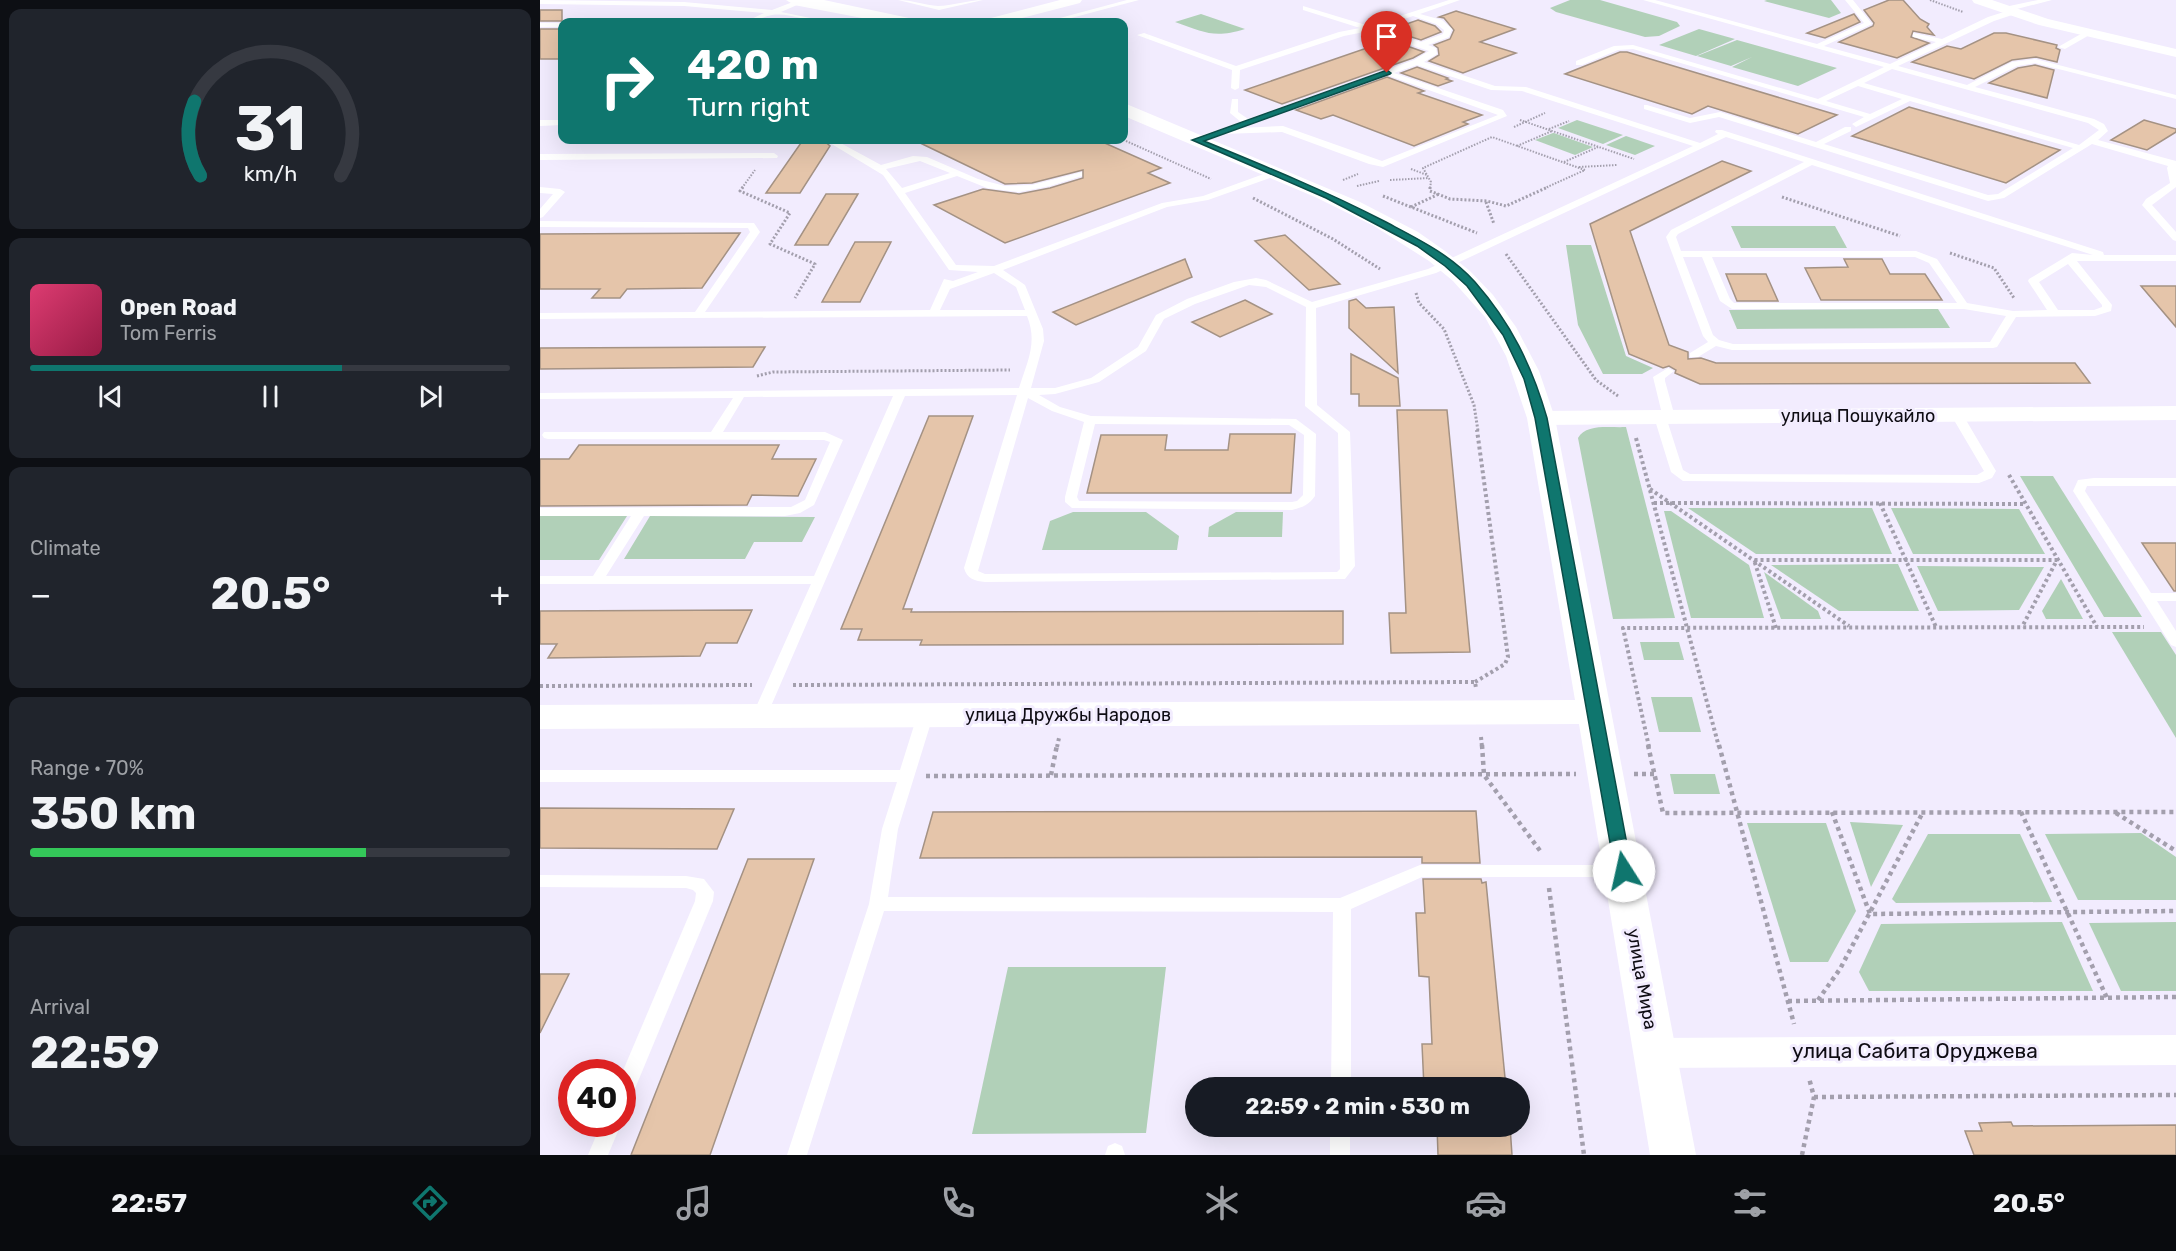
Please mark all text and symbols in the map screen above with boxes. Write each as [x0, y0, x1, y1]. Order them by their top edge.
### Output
pin [1361, 11, 1412, 73]
icon: arrive [1370, 20, 1403, 53]
text: 420 m [687, 40, 819, 90]
icon: right [588, 42, 666, 120]
text: Turn right [687, 91, 810, 123]
text: 31 [234, 92, 306, 166]
text: km/h [243, 161, 297, 186]
text: Open Road [120, 294, 237, 321]
text: Tom Ferris [120, 321, 217, 345]
icon: previous [94, 380, 127, 413]
icon: pause [254, 380, 287, 413]
icon: next [414, 380, 447, 413]
street label: улица Пошукайло [1781, 405, 1935, 427]
text: Climate [30, 536, 101, 560]
text: 20.5° [211, 567, 330, 620]
text: − [30, 575, 51, 614]
text: + [489, 575, 510, 614]
street label: улица Дружбы Народов [965, 704, 1171, 726]
text: Range · 70% [30, 756, 144, 780]
text: 350 km [30, 787, 196, 840]
position arrow [1592, 839, 1656, 903]
street label: улица Мира [1622, 927, 1662, 1031]
text: Arrival [30, 995, 90, 1019]
text: 22:59 [30, 1026, 160, 1079]
street label: улица Сабита Оруджева [1792, 1038, 2038, 1063]
speed limit sign: 40 [558, 1059, 636, 1137]
text: 22:59 · 2 min · 530 m [1245, 1093, 1470, 1120]
icon: directions [409, 1182, 451, 1224]
icon: music [673, 1182, 715, 1224]
icon: phone [937, 1182, 979, 1224]
icon: climate [1201, 1182, 1243, 1224]
icon: car [1465, 1182, 1507, 1224]
icon: filters [1729, 1182, 1771, 1224]
text: 22:57 [111, 1187, 187, 1219]
text: 20.5° [1993, 1187, 2065, 1219]

